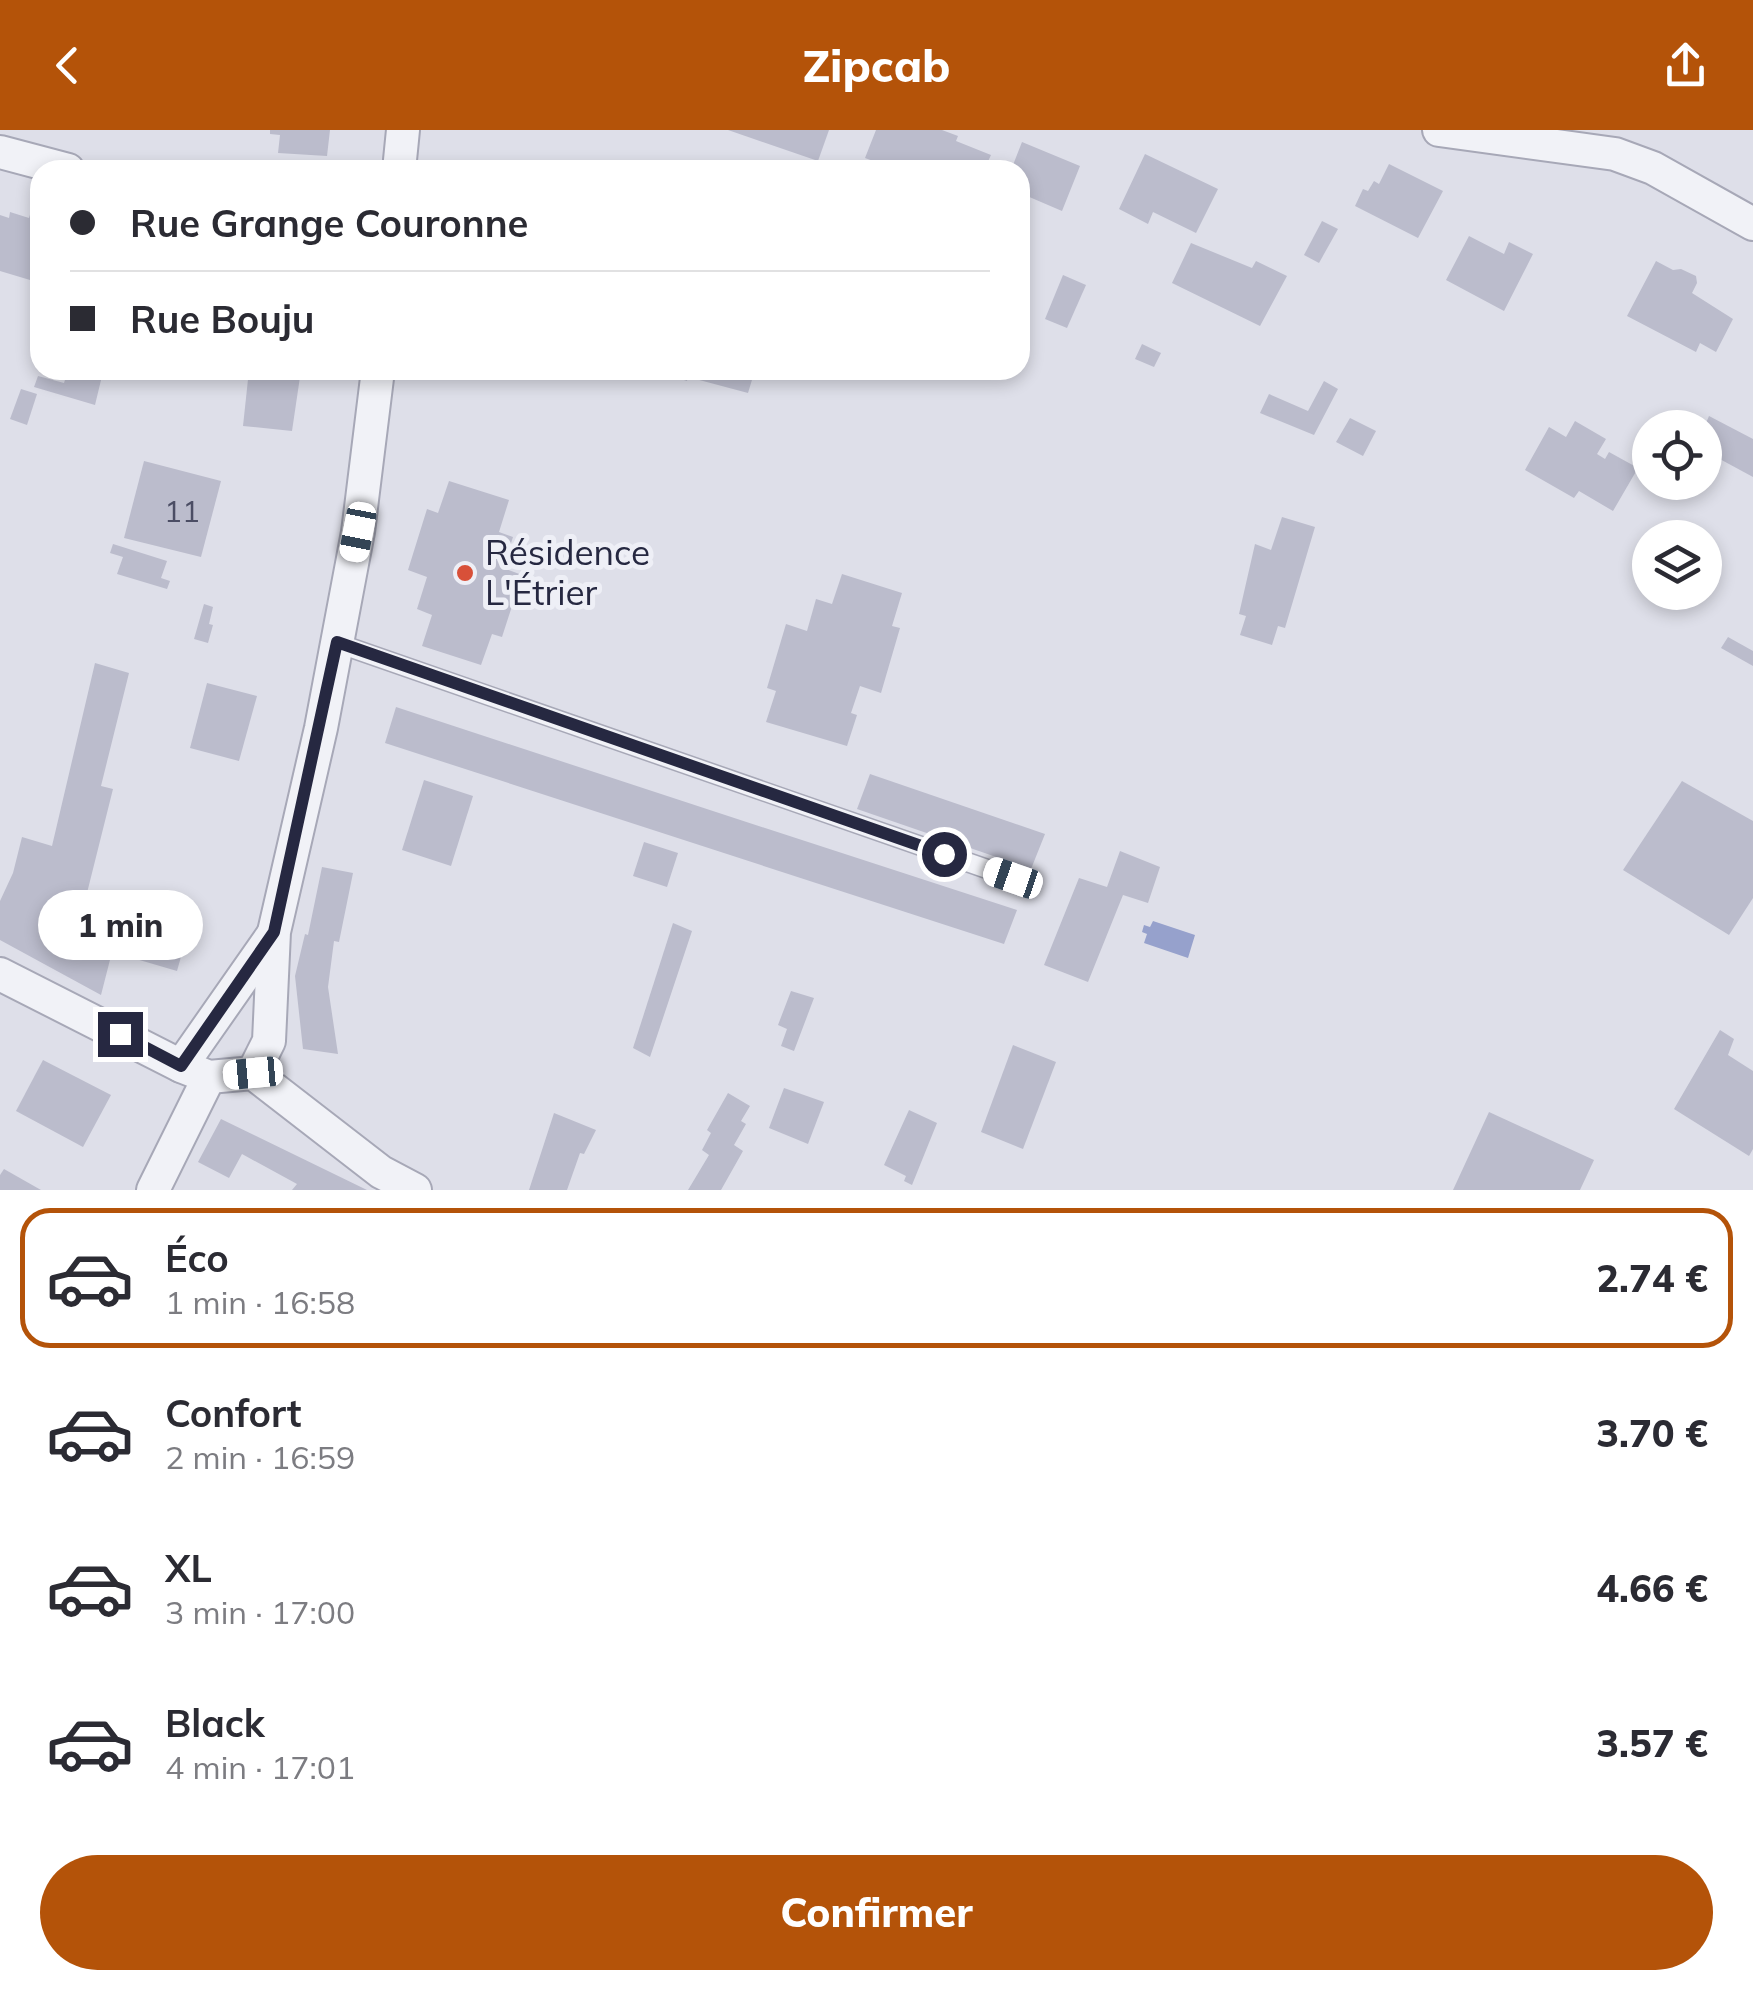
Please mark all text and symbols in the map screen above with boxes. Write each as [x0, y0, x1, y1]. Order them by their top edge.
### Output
text: Zipcab [802, 37, 951, 93]
icon: back [40, 38, 95, 93]
icon: share [1658, 38, 1713, 93]
text: Rue Grange Couronne [130, 199, 528, 247]
text: Rue Bouju [130, 295, 315, 343]
map controls [1632, 410, 1722, 610]
button: locate [1632, 410, 1722, 500]
house number: 11 [164, 492, 200, 530]
car [338, 500, 378, 564]
button: layers [1632, 520, 1722, 610]
place label: Résidence L'Étrier [485, 530, 650, 614]
marker: Résidence L'Étrier [454, 562, 476, 584]
route start [922, 832, 967, 877]
car [980, 854, 1046, 902]
callout: 1 min [38, 889, 202, 959]
text: 1 min [78, 905, 163, 945]
route end [98, 1012, 143, 1057]
car [222, 1055, 284, 1091]
icon: car [45, 1233, 135, 1323]
text: Éco [165, 1234, 229, 1282]
text: 2.74 € [1596, 1254, 1708, 1302]
text: 1 min · 16:58 [165, 1282, 355, 1322]
icon: car [45, 1388, 135, 1478]
text: Confort [165, 1389, 302, 1437]
text: 3.70 € [1596, 1409, 1708, 1457]
text: 2 min · 16:59 [165, 1437, 355, 1477]
icon: car [45, 1543, 135, 1633]
text: XL [165, 1544, 212, 1592]
text: 4.66 € [1596, 1564, 1708, 1612]
text: 3 min · 17:00 [165, 1592, 355, 1632]
icon: car [45, 1698, 135, 1788]
text: Black [165, 1699, 265, 1747]
text: 3.57 € [1596, 1719, 1708, 1767]
text: 4 min · 17:01 [165, 1747, 355, 1787]
button: Confirmer [40, 1855, 1713, 1970]

